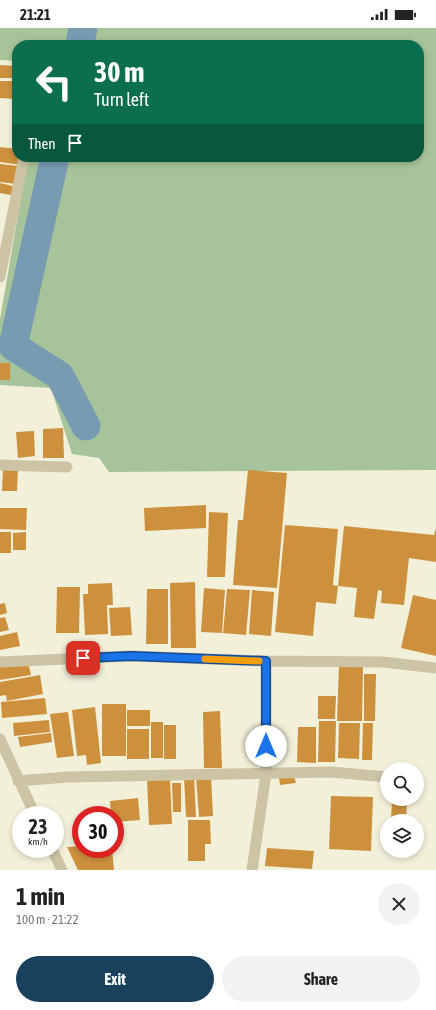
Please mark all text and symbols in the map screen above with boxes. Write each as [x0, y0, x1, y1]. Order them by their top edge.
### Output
text: 21:21 [20, 6, 51, 23]
icon: left [28, 56, 80, 108]
text: 30 m [94, 56, 144, 88]
text: Turn left [94, 89, 149, 110]
icon: arrive [64, 132, 86, 154]
text: Then [28, 135, 56, 152]
pin [66, 641, 100, 675]
icon: arrive [72, 647, 94, 669]
position arrow [245, 725, 287, 767]
map controls [380, 762, 424, 858]
button: search [380, 762, 424, 806]
speed limit sign: 30 [72, 806, 124, 858]
button: layers [380, 814, 424, 858]
text: 23 [29, 815, 47, 838]
text: km/h [28, 836, 48, 847]
text: 1 min [16, 883, 65, 910]
button: close [378, 883, 420, 925]
text: 100 m · 21:22 [16, 912, 79, 927]
button: Exit [16, 956, 214, 1002]
button: Share [222, 956, 420, 1002]

